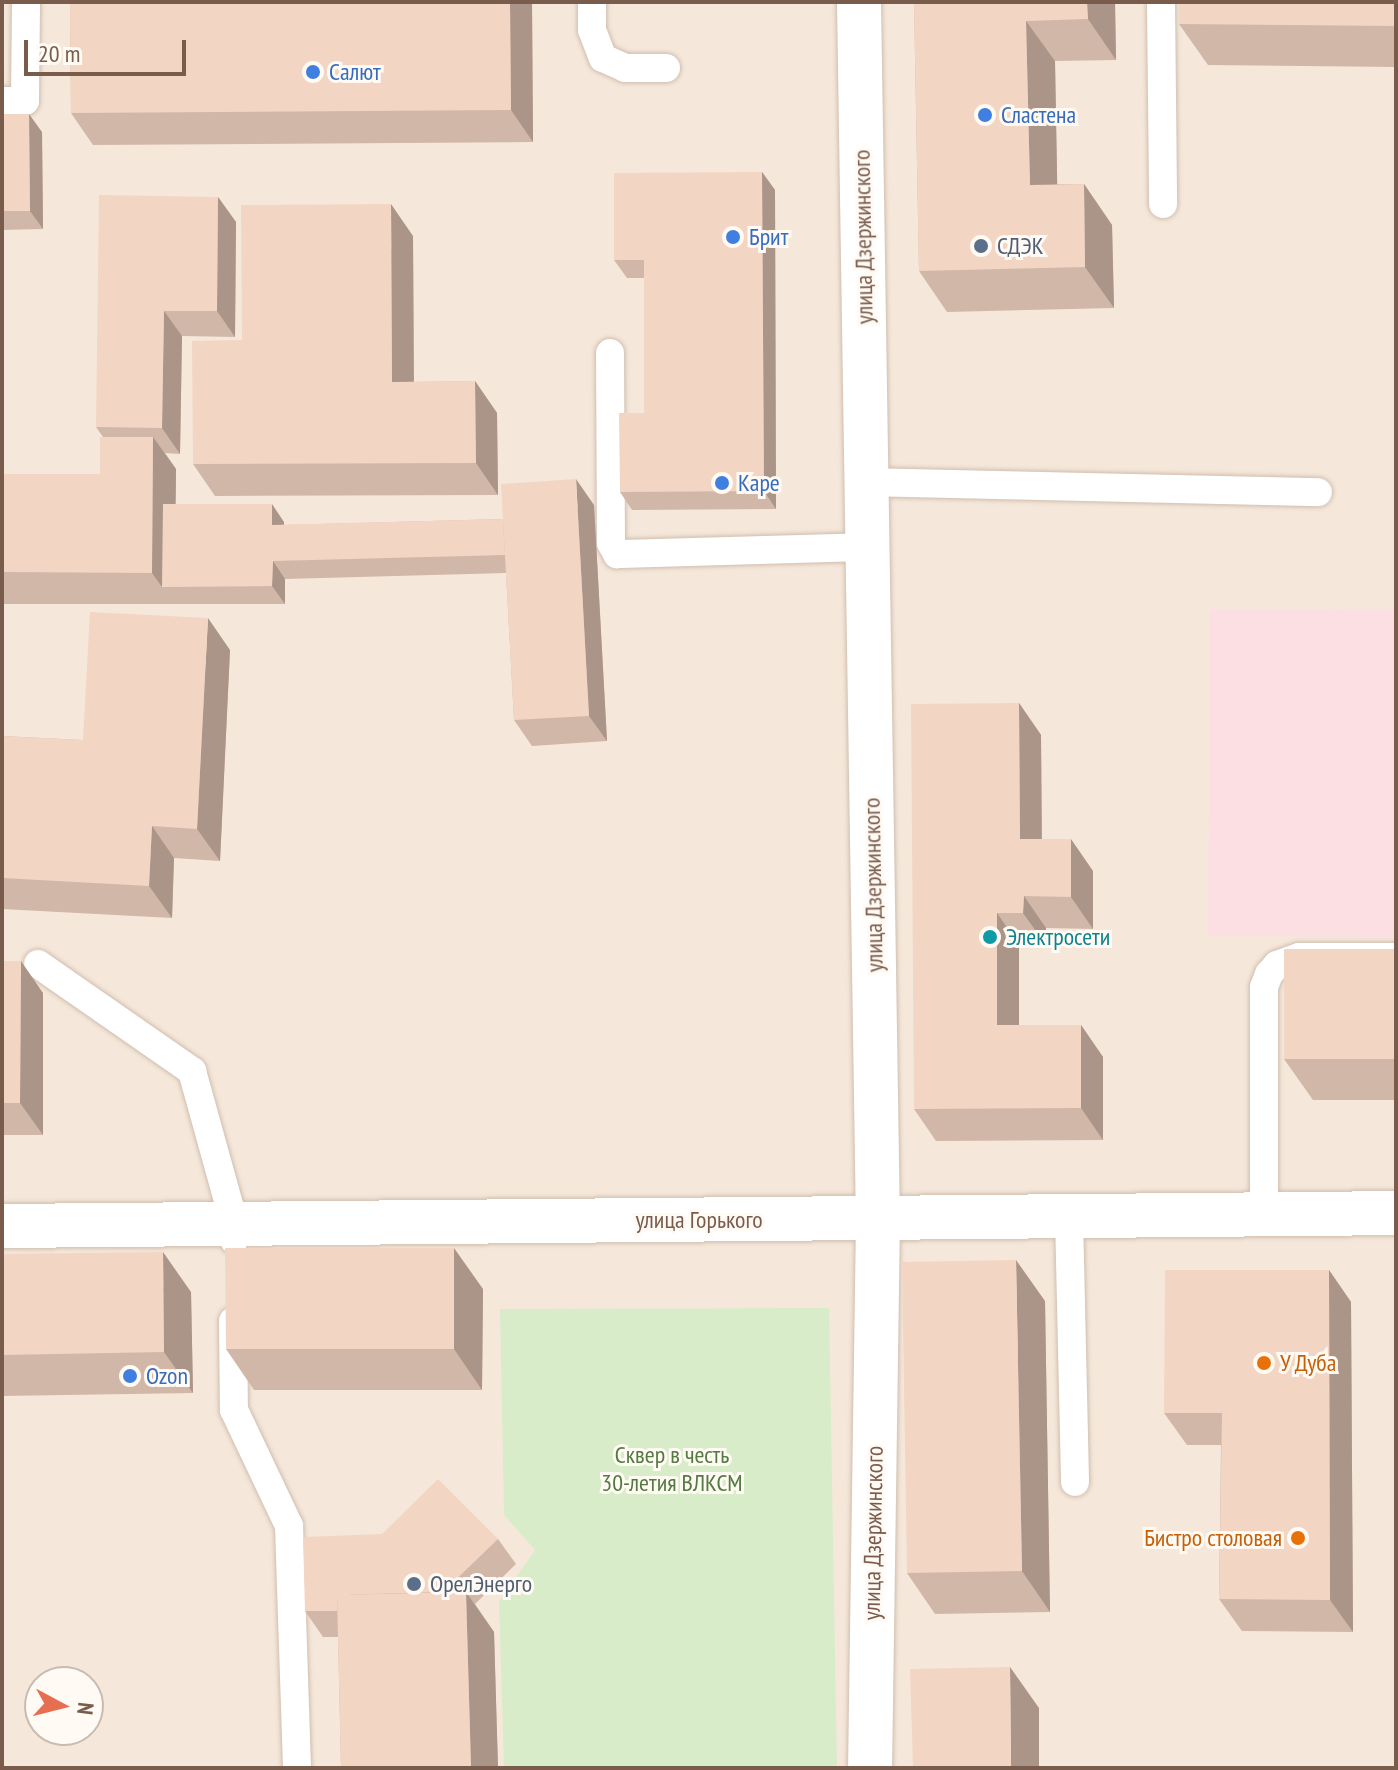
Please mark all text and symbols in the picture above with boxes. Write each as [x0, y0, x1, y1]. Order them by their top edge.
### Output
scale bar [28, 24, 190, 74]
text: 20 m [38, 38, 80, 69]
place label: Салют [329, 58, 381, 86]
marker: Салют [304, 63, 322, 81]
place label: Сластена [1001, 101, 1076, 129]
marker: Сластена [976, 106, 994, 124]
street label: улица Дзержинского [847, 149, 879, 325]
place label: Брит [749, 223, 788, 251]
marker: Брит [724, 228, 742, 246]
place label: СДЭК [997, 232, 1044, 260]
marker: СДЭК [972, 237, 990, 255]
place label: Каре [738, 469, 780, 497]
marker: Каре [713, 474, 731, 492]
street label: улица Дзержинского [857, 797, 889, 973]
place label: Электросети [1006, 923, 1110, 951]
marker: Электросети [981, 928, 999, 946]
street label: улица Горького [635, 1206, 763, 1234]
place label: У Дуба [1280, 1349, 1337, 1377]
marker: У Дуба [1255, 1354, 1273, 1372]
place label: Ozon [146, 1362, 188, 1390]
marker: Ozon [121, 1367, 139, 1385]
park label: Сквер в честь 30-летия ВЛКСМ [601, 1441, 743, 1497]
street label: улица Дзержинского [857, 1445, 889, 1621]
place label: Бистро столовая [1144, 1524, 1282, 1552]
marker: Бистро столовая [1289, 1529, 1307, 1547]
place label: ОрелЭнерго [430, 1570, 532, 1598]
marker: ОрелЭнерго [405, 1575, 423, 1593]
north arrow [24, 1666, 104, 1746]
text: N [71, 1701, 100, 1716]

